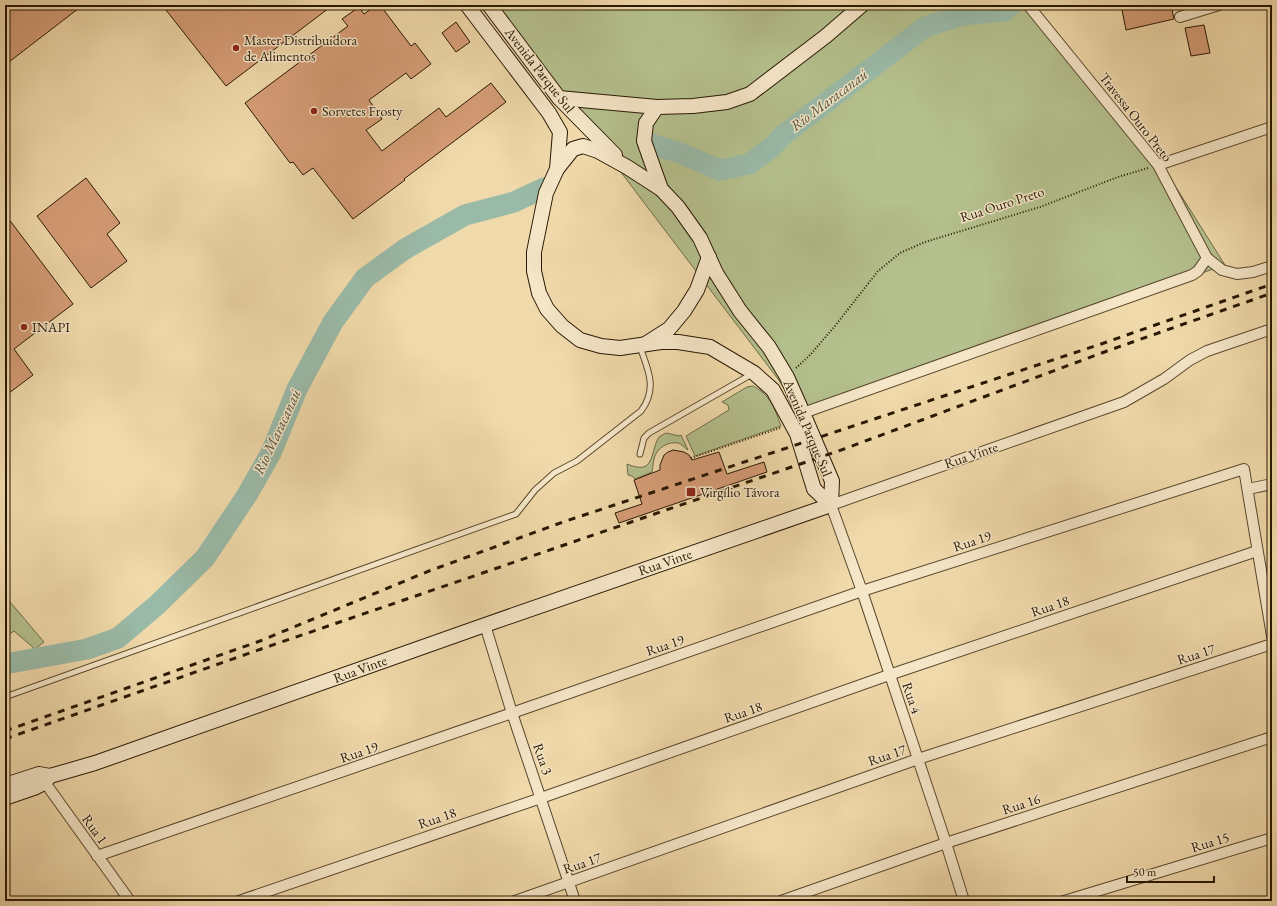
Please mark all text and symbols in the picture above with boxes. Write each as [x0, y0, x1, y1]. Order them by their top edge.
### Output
street label: Avenida Parque Sul [500, 23, 579, 117]
place label: Master Distribuidora de Alimentos [244, 31, 357, 65]
marker: Master Distribuidora de Alimentos [231, 43, 241, 53]
water label: Rio Maracanaú [786, 64, 871, 135]
street label: Travessa Ouro Preto [1096, 69, 1176, 165]
place label: Sorvetes Frosty [322, 102, 403, 120]
marker: Sorvetes Frosty [309, 106, 319, 116]
street label: Rua Ouro Preto [958, 182, 1046, 226]
place label: INAPI [32, 318, 70, 336]
marker: INAPI [19, 322, 29, 332]
street label: Avenida Parque Sul [779, 376, 837, 480]
water label: Rio Maracanaú [249, 386, 305, 477]
street label: Rua Vinte [942, 437, 1001, 473]
place label: Virgílio Távora [700, 483, 780, 501]
marker: Virgílio Távora [685, 486, 697, 498]
street label: Rua 19 [951, 526, 994, 556]
street label: Rua Vinte [636, 544, 695, 580]
street label: Rua 18 [1029, 591, 1072, 621]
street label: Rua 19 [644, 630, 687, 660]
street label: Rua 17 [1175, 639, 1218, 669]
street label: Rua Vinte [331, 651, 390, 687]
street label: Rua 4 [898, 680, 926, 717]
street label: Rua 18 [722, 697, 765, 727]
street label: Rua 19 [338, 737, 381, 767]
street label: Rua 17 [866, 740, 909, 770]
street label: Rua 3 [529, 741, 557, 778]
street label: Rua 16 [1000, 789, 1043, 819]
street label: Rua 18 [416, 803, 459, 833]
street label: Rua 1 [78, 811, 112, 847]
street label: Rua 15 [1189, 828, 1231, 856]
street label: Rua 17 [561, 848, 604, 878]
scale bar [1127, 858, 1214, 884]
text: 50 m [1133, 864, 1157, 880]

